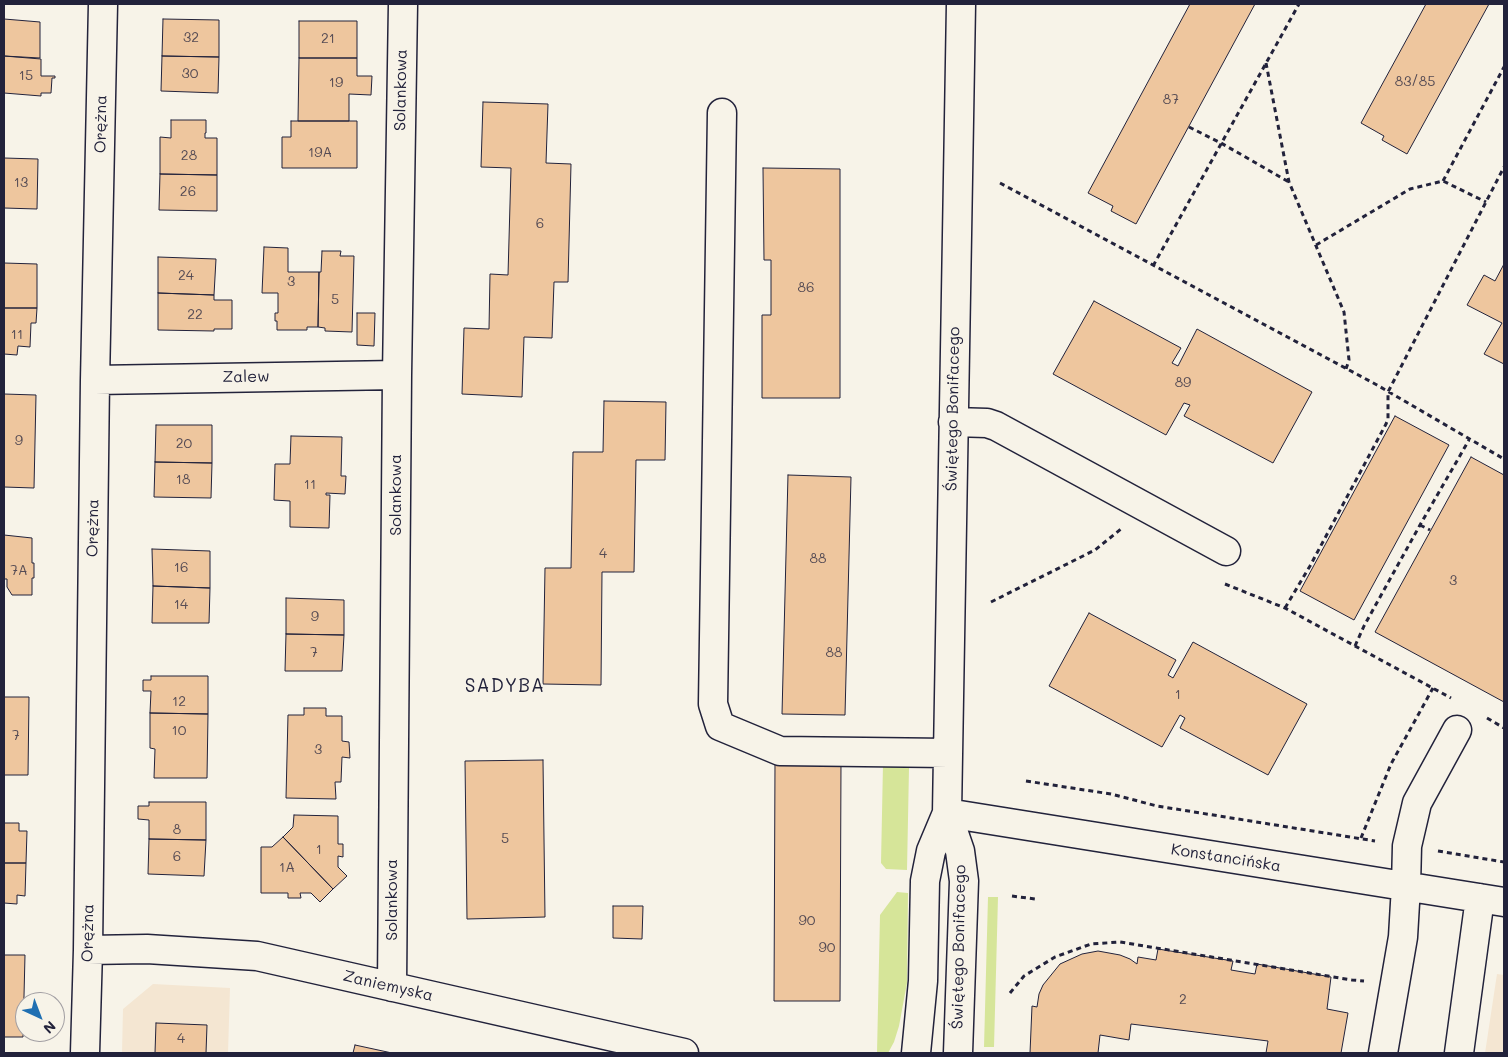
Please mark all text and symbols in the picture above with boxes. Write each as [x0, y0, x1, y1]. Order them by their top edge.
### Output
house number: 32 [183, 30, 199, 46]
house number: 21 [321, 31, 335, 47]
street label: Solankowa [391, 49, 411, 131]
house number: 30 [182, 66, 198, 82]
house number: 15 [19, 68, 33, 84]
house number: 83/85 [1395, 74, 1435, 90]
house number: 19 [329, 75, 343, 91]
house number: 87 [1163, 92, 1179, 108]
street label: Orężna [91, 95, 111, 153]
house number: 19A [308, 145, 332, 161]
house number: 28 [181, 148, 197, 164]
house number: 13 [14, 175, 28, 191]
house number: 26 [180, 184, 196, 200]
house number: 6 [536, 216, 544, 232]
house number: 24 [178, 268, 194, 284]
house number: 3 [287, 274, 295, 290]
house number: 86 [798, 280, 814, 296]
house number: 5 [331, 292, 339, 308]
house number: 22 [187, 307, 203, 323]
house number: 11 [11, 327, 23, 343]
street label: Świętego Bonifacego [942, 327, 964, 491]
street label: Zalew [222, 367, 270, 387]
house number: 89 [1175, 375, 1191, 391]
house number: 9 [15, 433, 23, 449]
house number: 20 [176, 436, 192, 452]
street label: Solankowa [386, 454, 406, 536]
house number: 18 [176, 472, 190, 488]
house number: 11 [304, 477, 316, 493]
street label: Orężna [83, 499, 103, 557]
house number: 4 [599, 546, 607, 562]
house number: 88 [810, 551, 826, 567]
house number: 16 [174, 560, 188, 576]
house number: 7A [10, 563, 28, 579]
house number: 3 [1449, 573, 1457, 589]
house number: 14 [174, 597, 188, 613]
house number: 9 [311, 609, 319, 625]
house number: 7 [310, 645, 318, 661]
house number: 88 [826, 645, 842, 661]
district label: SADYBA [464, 675, 546, 697]
house number: 1 [1175, 687, 1181, 703]
house number: 12 [172, 694, 186, 710]
house number: 10 [172, 723, 186, 739]
house number: 7 [12, 728, 20, 744]
house number: 3 [314, 742, 322, 758]
house number: 8 [173, 822, 181, 838]
house number: 5 [501, 831, 509, 847]
street label: Konstancińska [1170, 840, 1282, 876]
house number: 1 [316, 842, 322, 858]
house number: 6 [173, 849, 181, 865]
street label: Solankowa [382, 859, 402, 941]
house number: 1A [279, 860, 295, 876]
street label: Świętego Bonifacego [948, 865, 970, 1029]
street label: Orężna [78, 904, 98, 962]
house number: 90 [799, 913, 815, 929]
house number: 90 [819, 940, 835, 956]
street label: Zaniemyska [341, 966, 435, 1006]
north arrow [15, 992, 65, 1042]
house number: 2 [1179, 992, 1187, 1008]
text: N [40, 1017, 60, 1038]
house number: 4 [177, 1031, 185, 1047]

